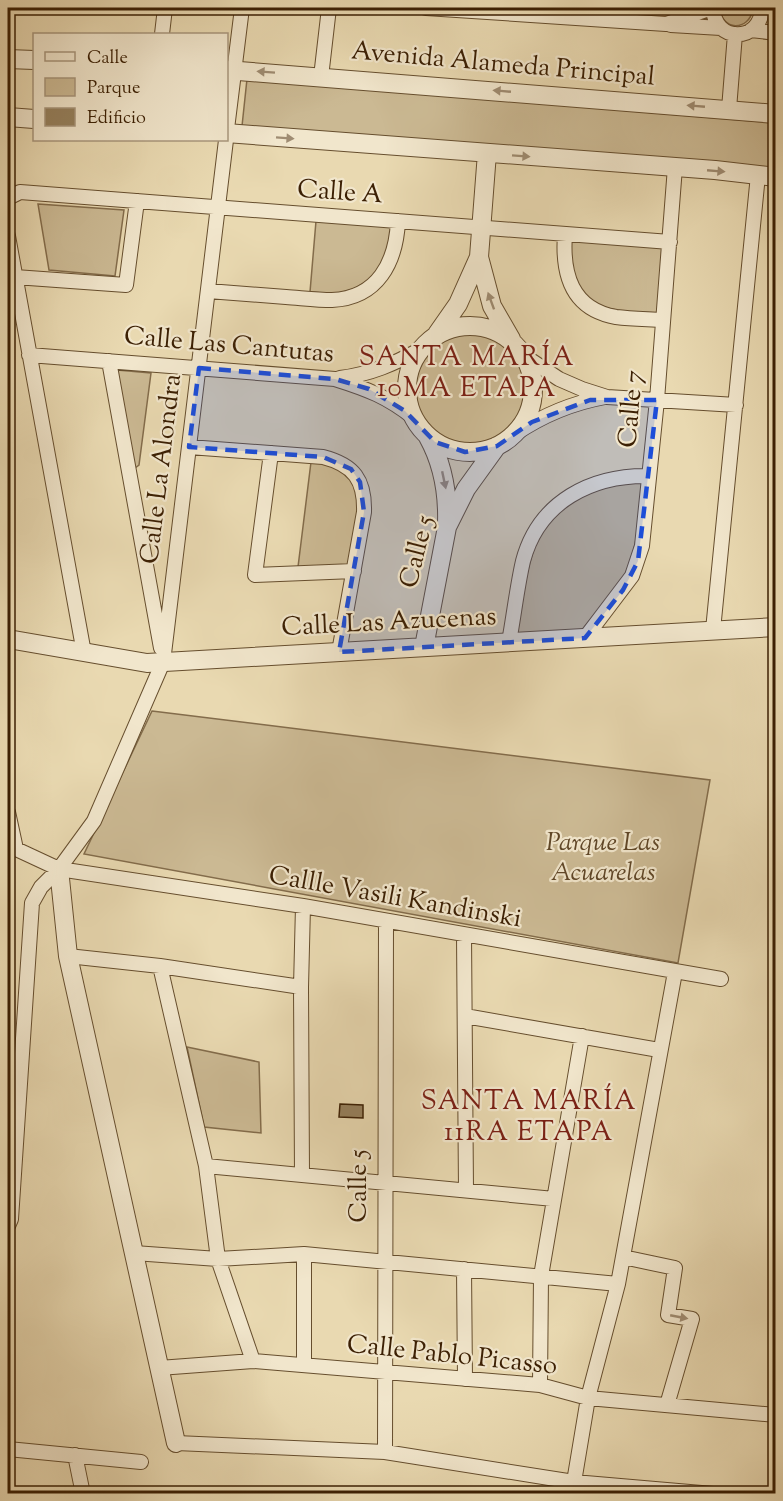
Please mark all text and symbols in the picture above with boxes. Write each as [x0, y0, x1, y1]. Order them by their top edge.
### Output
legend [33, 33, 228, 141]
street label: Avenida Alameda Principal [350, 33, 656, 97]
text: Calle [87, 46, 128, 72]
one-way arrow [256, 68, 275, 77]
text: Parque [87, 76, 140, 102]
one-way arrow [492, 86, 511, 96]
one-way arrow [687, 102, 706, 111]
text: Edificio [87, 106, 146, 132]
one-way arrow [275, 133, 294, 143]
one-way arrow [512, 151, 531, 160]
one-way arrow [706, 166, 725, 175]
street label: Calle A [296, 172, 384, 214]
one-way arrow [486, 292, 496, 310]
street label: Calle Las Cantutas [123, 318, 335, 374]
district label: SANTA MARÍA 10MA ETAPA [359, 339, 575, 409]
street label: Calle 7 [610, 369, 654, 449]
street label: Calle La Alondra [132, 372, 192, 566]
one-way arrow [440, 470, 449, 489]
street label: Calle 5 [391, 512, 445, 592]
street label: Calle Las Azucenas [281, 599, 497, 647]
park label: Parque Las Acuarelas [546, 825, 660, 892]
street label: Callle Vasili Kandinski [266, 858, 524, 938]
district label: SANTA MARÍA 11RA ETAPA [421, 1083, 637, 1153]
street label: Calle 5 [341, 1149, 378, 1223]
one-way arrow [670, 1313, 689, 1322]
street label: Calle Pablo Picasso [345, 1327, 559, 1385]

